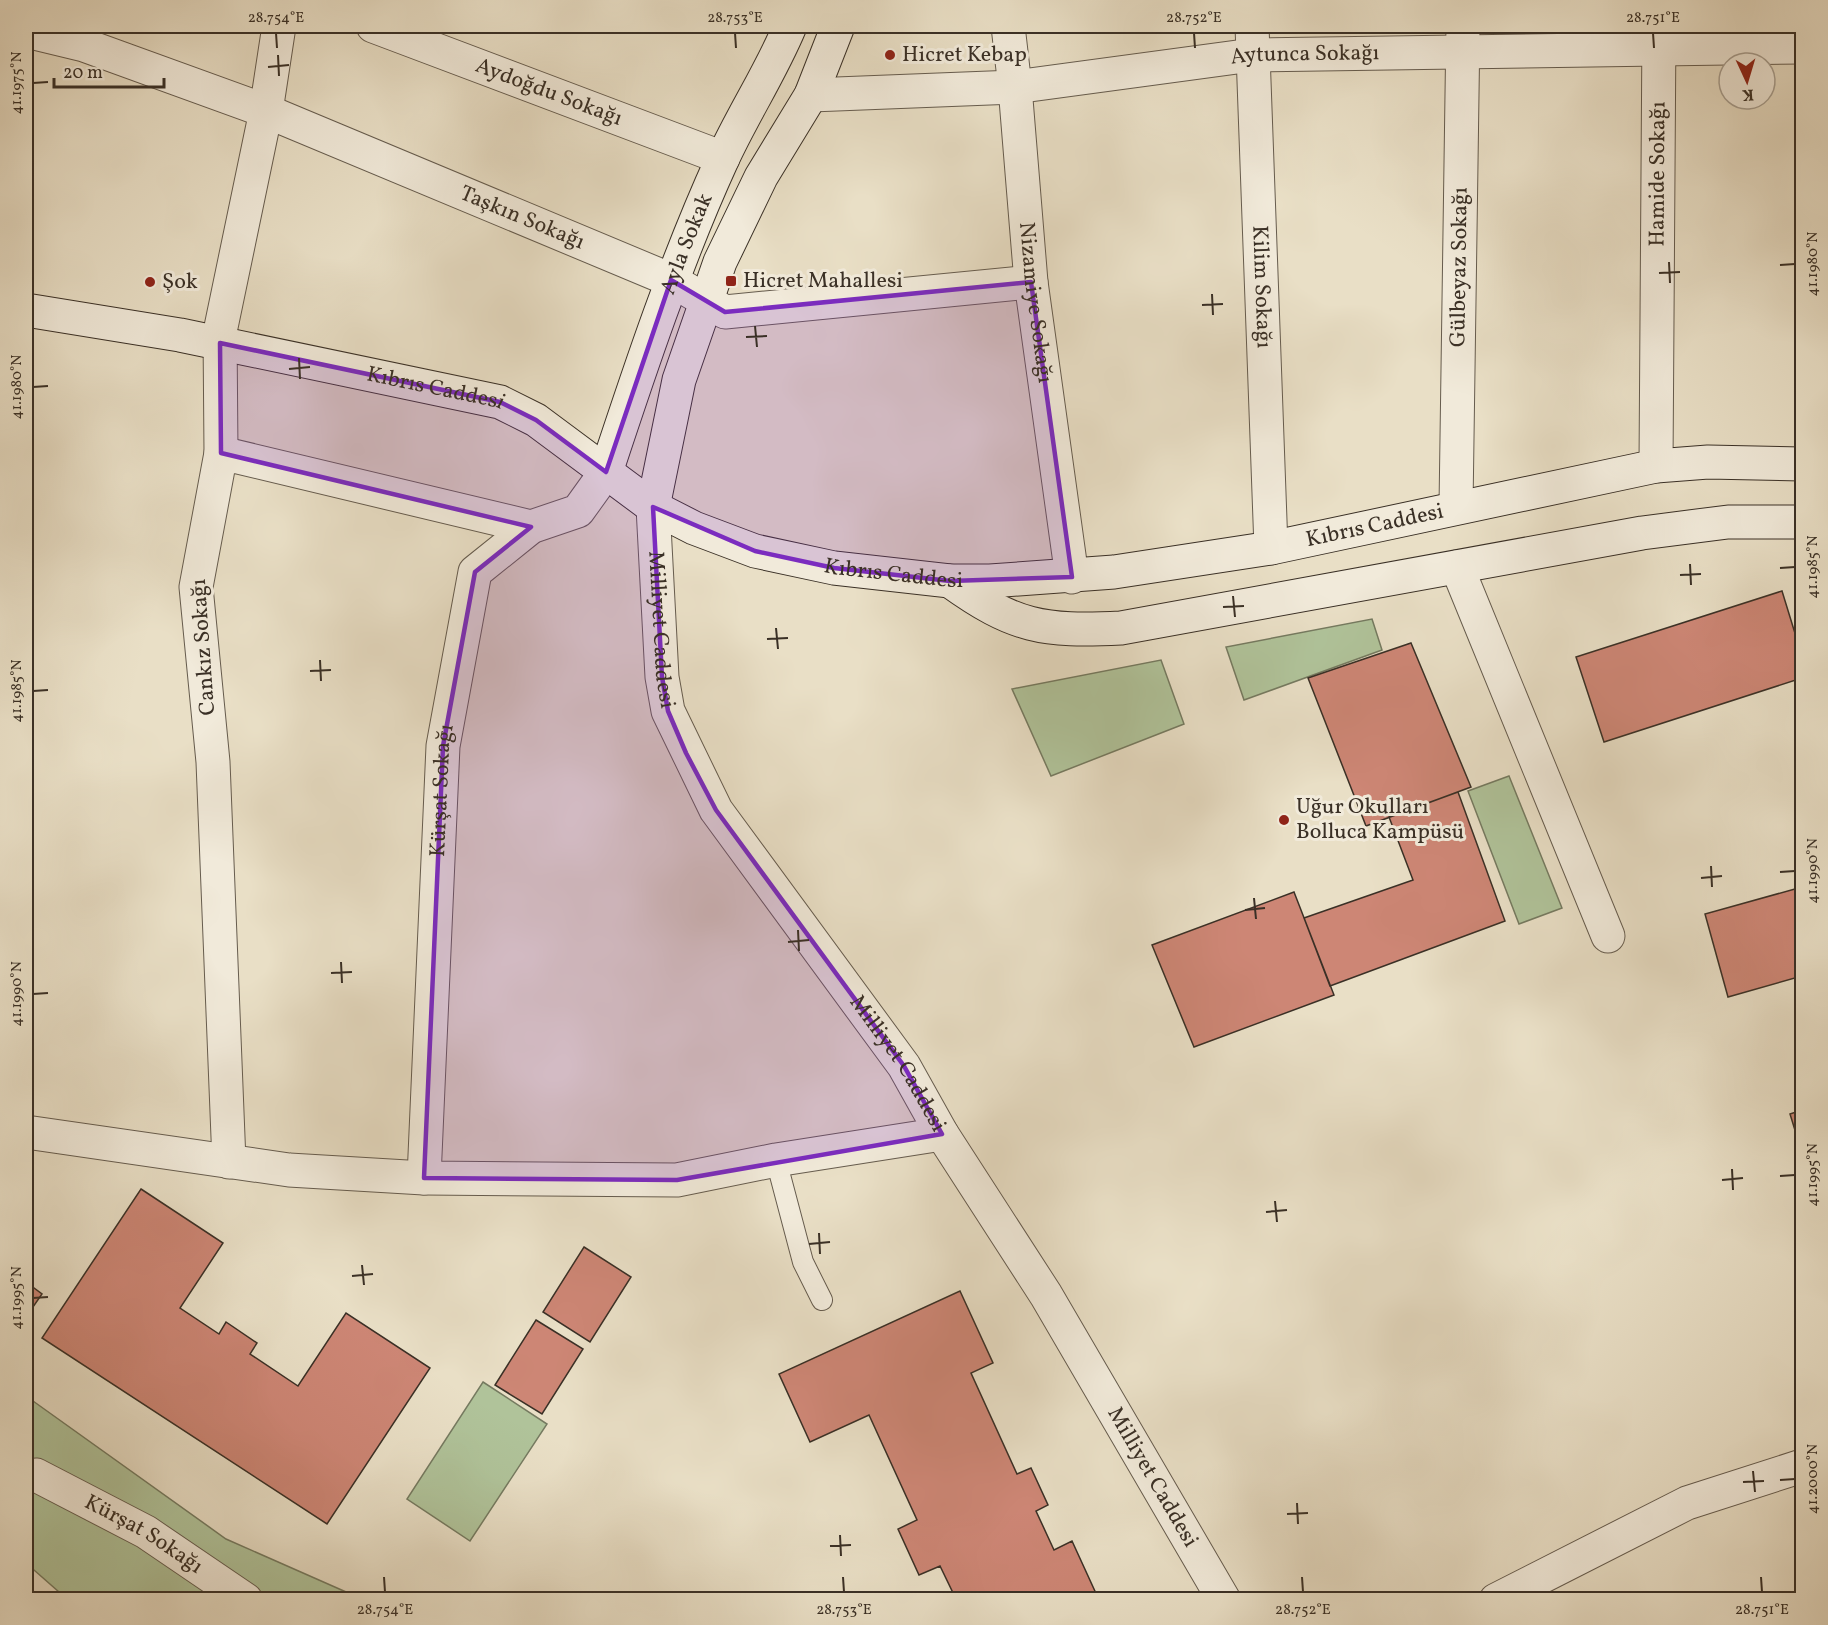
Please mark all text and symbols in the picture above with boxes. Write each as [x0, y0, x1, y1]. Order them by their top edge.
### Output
text: 28.754°E [248, 8, 304, 29]
text: 28.753°E [707, 8, 763, 29]
text: 28.752°E [1166, 8, 1222, 29]
text: 28.751°E [1626, 8, 1680, 29]
street label: Aytunca Sokağı [1228, 38, 1379, 73]
place label: Hicret Kebap [902, 40, 1027, 71]
marker: Hicret Kebap [883, 48, 897, 62]
street label: Aydoğdu Sokağı [471, 50, 627, 134]
text: 41.1975°N [7, 51, 28, 115]
scale bar [54, 51, 164, 89]
north arrow [1717, 51, 1777, 111]
text: 20 m [63, 61, 103, 86]
text: K [1741, 83, 1754, 105]
street label: Hamide Sokağı [1642, 101, 1674, 247]
street label: Taşkın Sokağı [455, 178, 589, 258]
street label: Gülbeyaz Sokağı [1443, 187, 1476, 347]
street label: Ayla Sokak [653, 188, 721, 299]
street label: Nizamiye Sokağı [1011, 221, 1060, 385]
street label: Kilim Sokağı [1244, 225, 1279, 349]
text: 41.1980°N [1803, 232, 1824, 297]
place label: Hicret Mahallesi [743, 266, 903, 297]
place label: Şok [162, 267, 198, 298]
marker: Hicret Mahallesi [724, 274, 738, 288]
marker: Şok [143, 275, 157, 289]
text: 41.1980°N [7, 355, 28, 420]
street label: Kıbrıs Caddesi [364, 359, 511, 418]
street label: Kıbrıs Caddesi [1303, 496, 1446, 556]
text: 41.1985°N [1803, 535, 1824, 599]
street label: Milliyet Caddesi [640, 550, 683, 711]
street label: Kıbrıs Caddesi [821, 551, 963, 597]
street label: Cankız Sokağı [184, 578, 224, 716]
text: 41.1985°N [7, 659, 28, 723]
street label: Kürşat Sokağı [423, 721, 462, 858]
place label: Uğur Okulları Bolluca Kampüsü [1296, 792, 1464, 848]
marker: Uğur Okulları Bolluca Kampüsü [1277, 813, 1291, 827]
text: 41.1990°N [1803, 838, 1824, 904]
text: 41.1990°N [7, 961, 28, 1027]
street label: Milliyet Caddesi [842, 989, 953, 1138]
text: 41.1995°N [1803, 1143, 1824, 1207]
text: 41.1995°N [7, 1266, 28, 1330]
street label: Milliyet Caddesi [1099, 1401, 1206, 1553]
text: 41.2000°N [1803, 1444, 1824, 1514]
street label: Kürşat Sokağı [79, 1487, 209, 1582]
text: 28.754°E [357, 1600, 413, 1621]
text: 28.753°E [816, 1600, 872, 1621]
text: 28.752°E [1275, 1600, 1331, 1621]
text: 28.751°E [1735, 1600, 1789, 1621]

